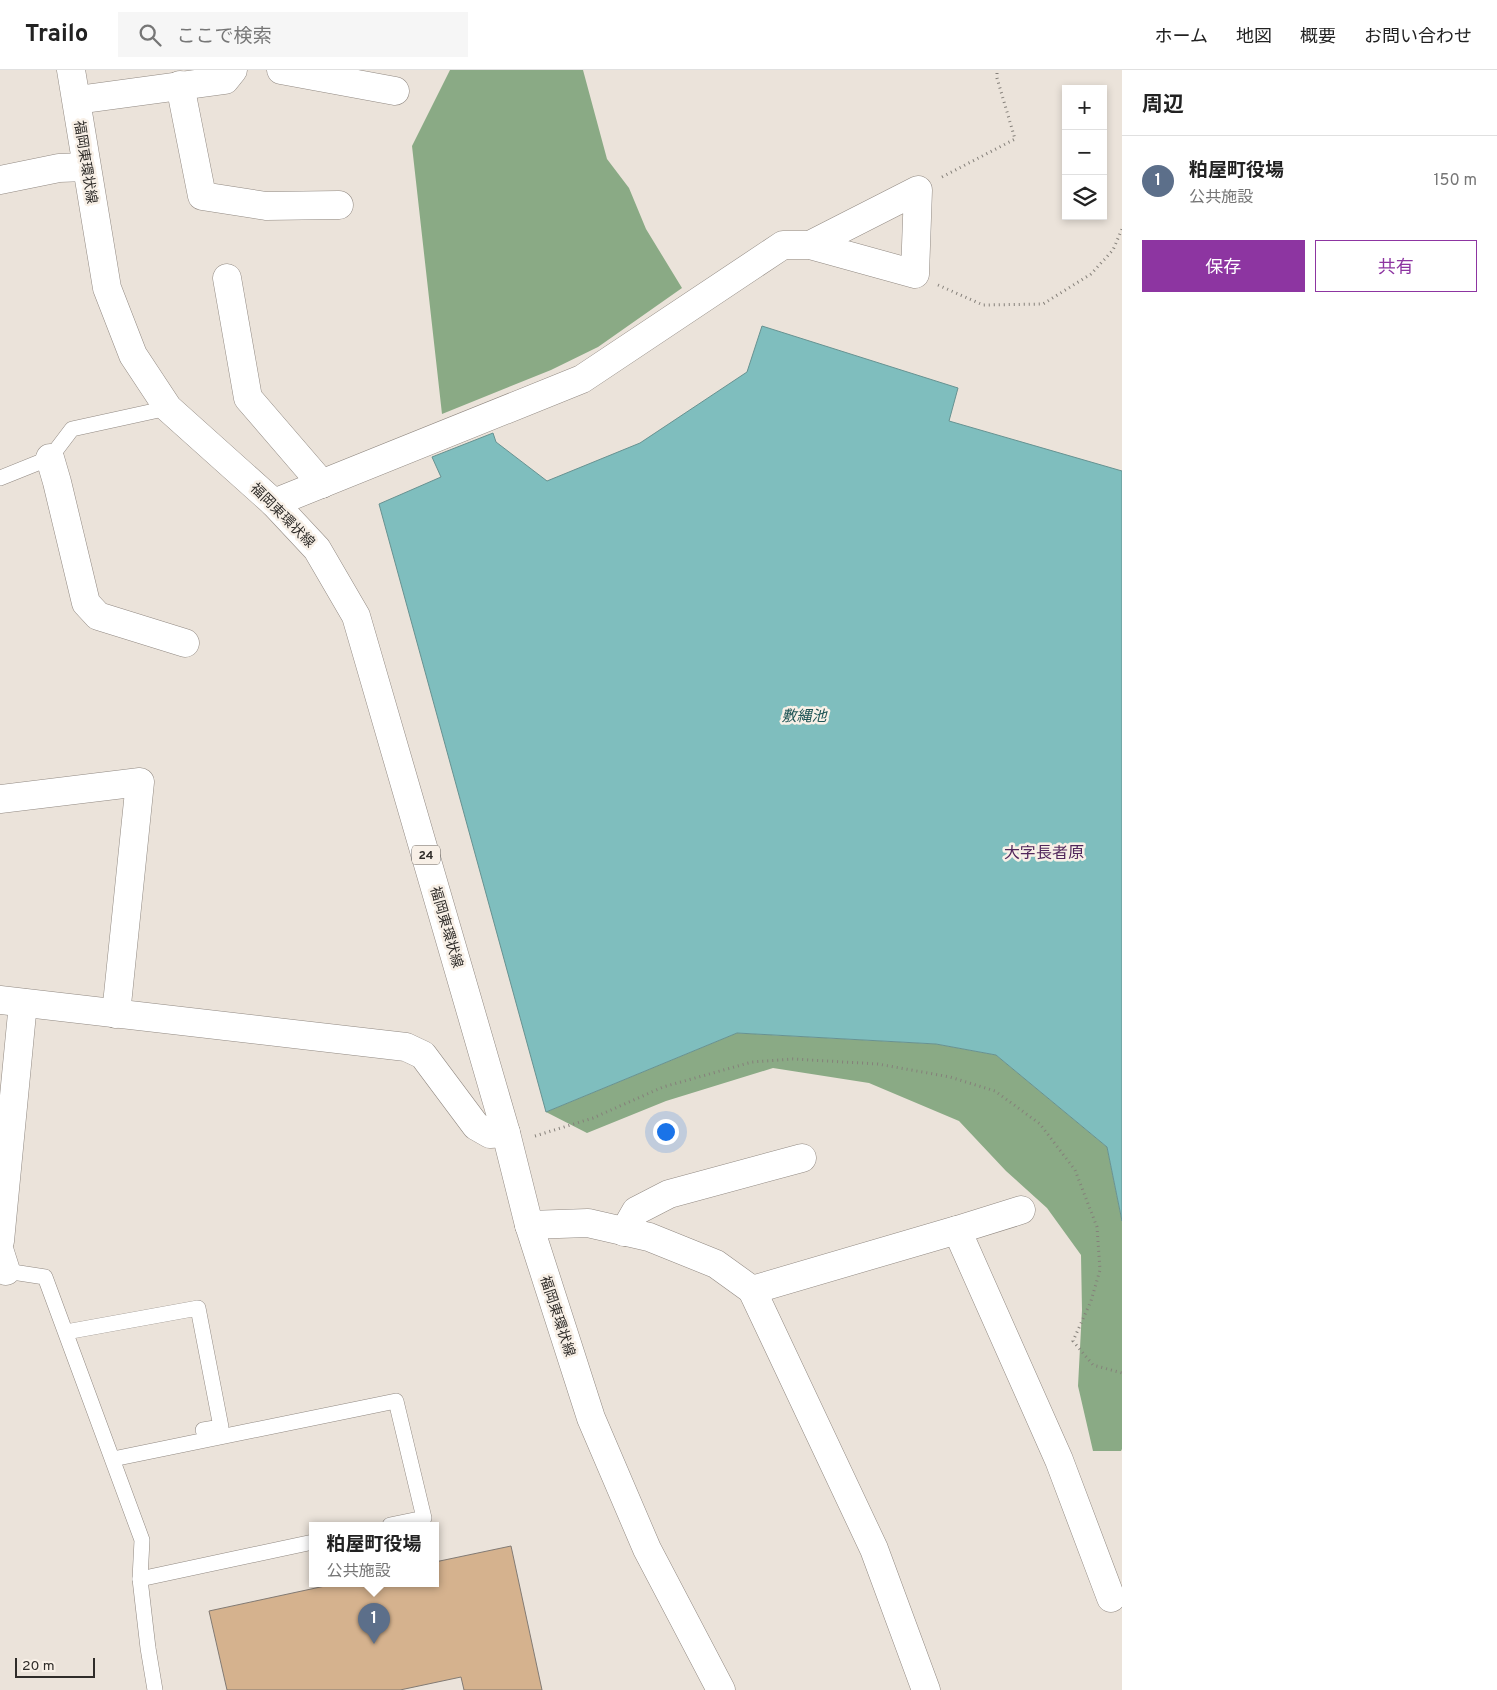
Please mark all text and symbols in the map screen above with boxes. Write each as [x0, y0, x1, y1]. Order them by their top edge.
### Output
search box [118, 12, 468, 57]
text: Trailo [25, 20, 88, 50]
icon: search [136, 21, 164, 49]
text: ここで検索 [176, 25, 271, 49]
text: ホーム [1155, 26, 1208, 49]
text: 地図 [1236, 26, 1272, 49]
text: 概要 [1300, 26, 1336, 49]
text: お問い合わせ [1364, 26, 1472, 49]
map controls [1062, 85, 1107, 220]
button: + [1062, 85, 1107, 130]
text: 周辺 [1142, 92, 1184, 119]
street label: 福岡東環状線 [70, 119, 100, 205]
button: − [1062, 130, 1107, 175]
text: 粕屋町役場 [1189, 159, 1284, 183]
text: 1 [1155, 171, 1161, 191]
text: 150 m [1434, 171, 1477, 191]
button: layers [1062, 175, 1107, 220]
text: 公共施設 [1189, 188, 1253, 208]
button: 保存 [1142, 240, 1305, 292]
button: 共有 [1315, 240, 1477, 292]
street label: 福岡東環状線 [246, 480, 318, 552]
water label: 敷縄池 [781, 708, 828, 727]
district label: 大字長者原 [1004, 844, 1084, 864]
road number: 24 [412, 846, 440, 864]
street label: 福岡東環状線 [426, 884, 466, 970]
your location [653, 1119, 679, 1145]
street label: 福岡東環状線 [536, 1274, 579, 1359]
popup [309, 1522, 439, 1587]
text: 粕屋町役場 [326, 1533, 422, 1557]
text: 公共施設 [326, 1562, 391, 1582]
pin: 1 [358, 1603, 390, 1644]
scale bar [15, 1655, 95, 1678]
text: 20 m [22, 1658, 55, 1675]

